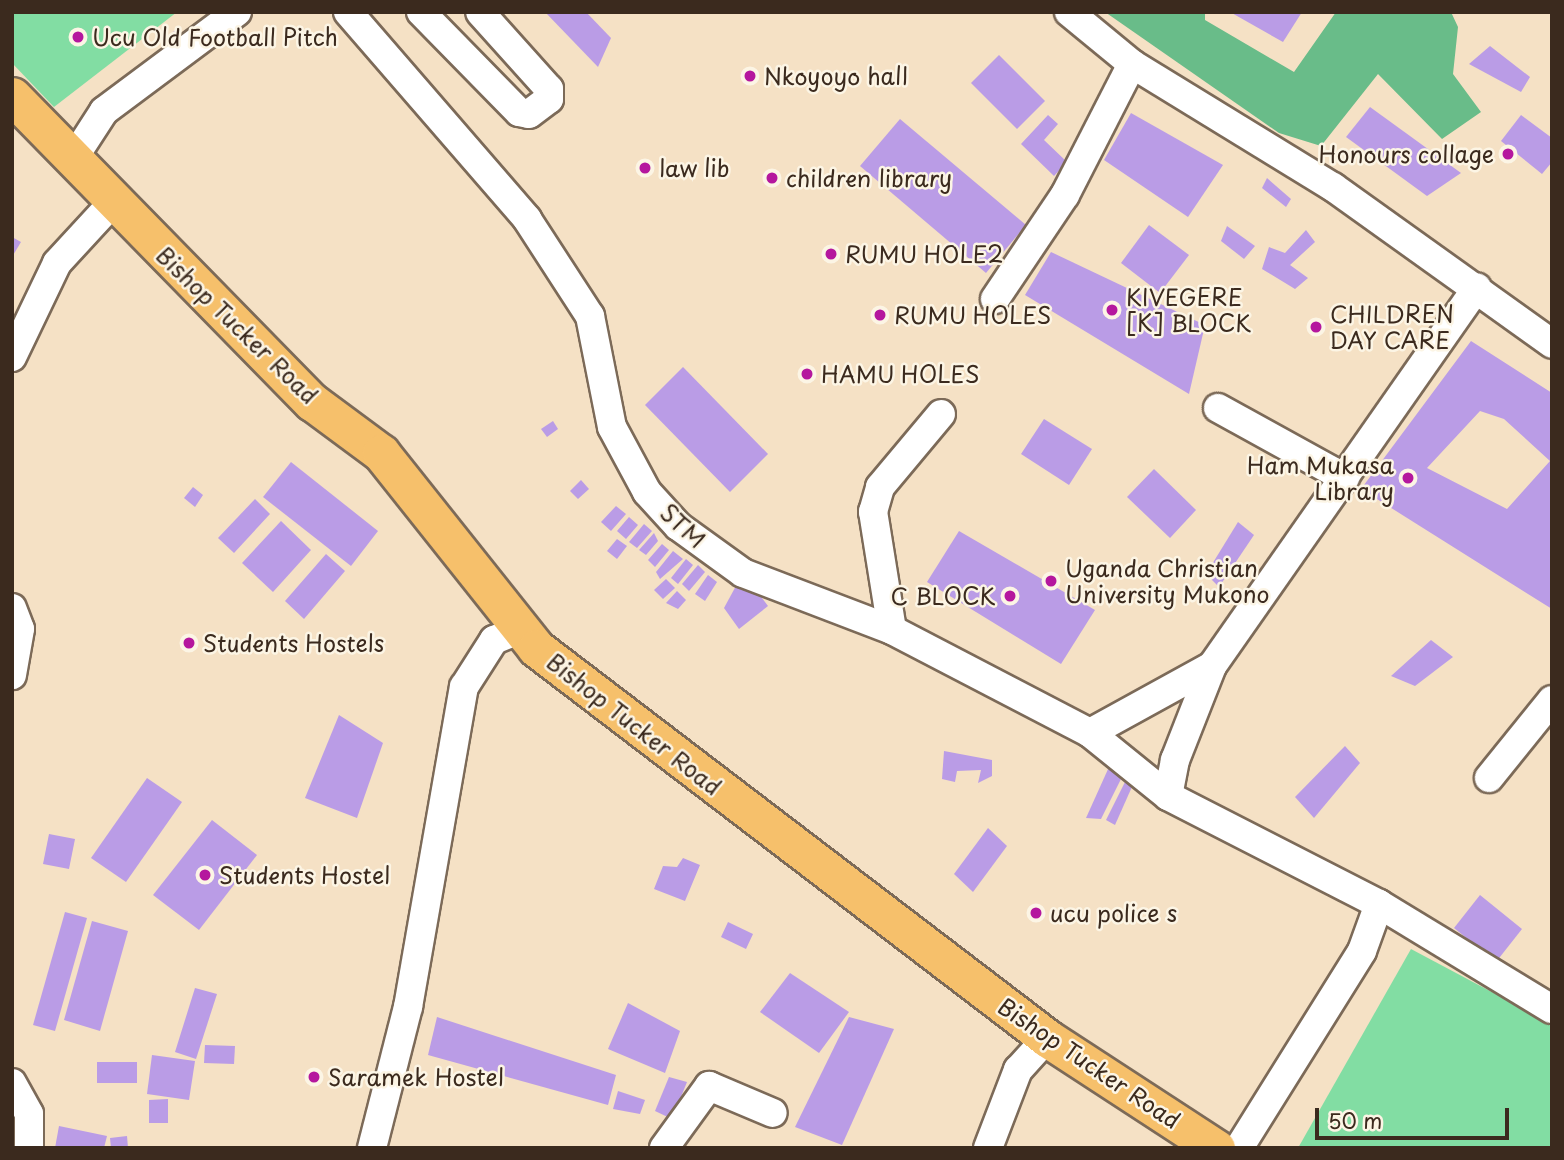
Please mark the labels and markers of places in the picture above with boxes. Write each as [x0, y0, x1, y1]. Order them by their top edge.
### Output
place label: Ucu Old Football Pitch [92, 23, 339, 51]
marker: Ucu Old Football Pitch [70, 29, 86, 45]
place label: Nkoyoyo hall [764, 62, 908, 90]
marker: Nkoyoyo hall [742, 68, 758, 84]
place label: Honours collage [1318, 140, 1494, 168]
marker: Honours collage [1500, 146, 1516, 162]
place label: law lib [659, 154, 730, 182]
marker: law lib [637, 160, 653, 176]
place label: children library [786, 164, 953, 192]
marker: children library [764, 170, 780, 186]
place label: RUMU HOLE2 [845, 240, 1005, 268]
marker: RUMU HOLE2 [823, 246, 839, 262]
place label: KIVEGERE [K] BLOCK [1126, 283, 1252, 337]
place label: CHILDREN DAY CARE [1330, 300, 1454, 354]
place label: RUMU HOLES [894, 301, 1053, 329]
marker: KIVEGERE [K] BLOCK [1104, 302, 1120, 318]
marker: RUMU HOLES [872, 307, 888, 323]
marker: CHILDREN DAY CARE [1308, 319, 1324, 335]
place label: HAMU HOLES [821, 360, 982, 388]
marker: HAMU HOLES [799, 366, 815, 382]
place label: Ham Mukasa Library [1246, 451, 1394, 505]
marker: Ham Mukasa Library [1400, 470, 1416, 486]
place label: Uganda Christian University Mukono [1065, 554, 1270, 608]
marker: Uganda Christian University Mukono [1043, 573, 1059, 589]
place label: C BLOCK [890, 582, 996, 610]
marker: C BLOCK [1002, 588, 1018, 604]
place label: Students Hostels [203, 629, 385, 657]
marker: Students Hostels [181, 635, 197, 651]
place label: Students Hostel [219, 861, 390, 889]
marker: Students Hostel [197, 867, 213, 883]
place label: ucu police s [1050, 899, 1178, 927]
marker: ucu police s [1028, 905, 1044, 921]
place label: Saramek Hostel [328, 1063, 505, 1091]
marker: Saramek Hostel [306, 1069, 322, 1085]

